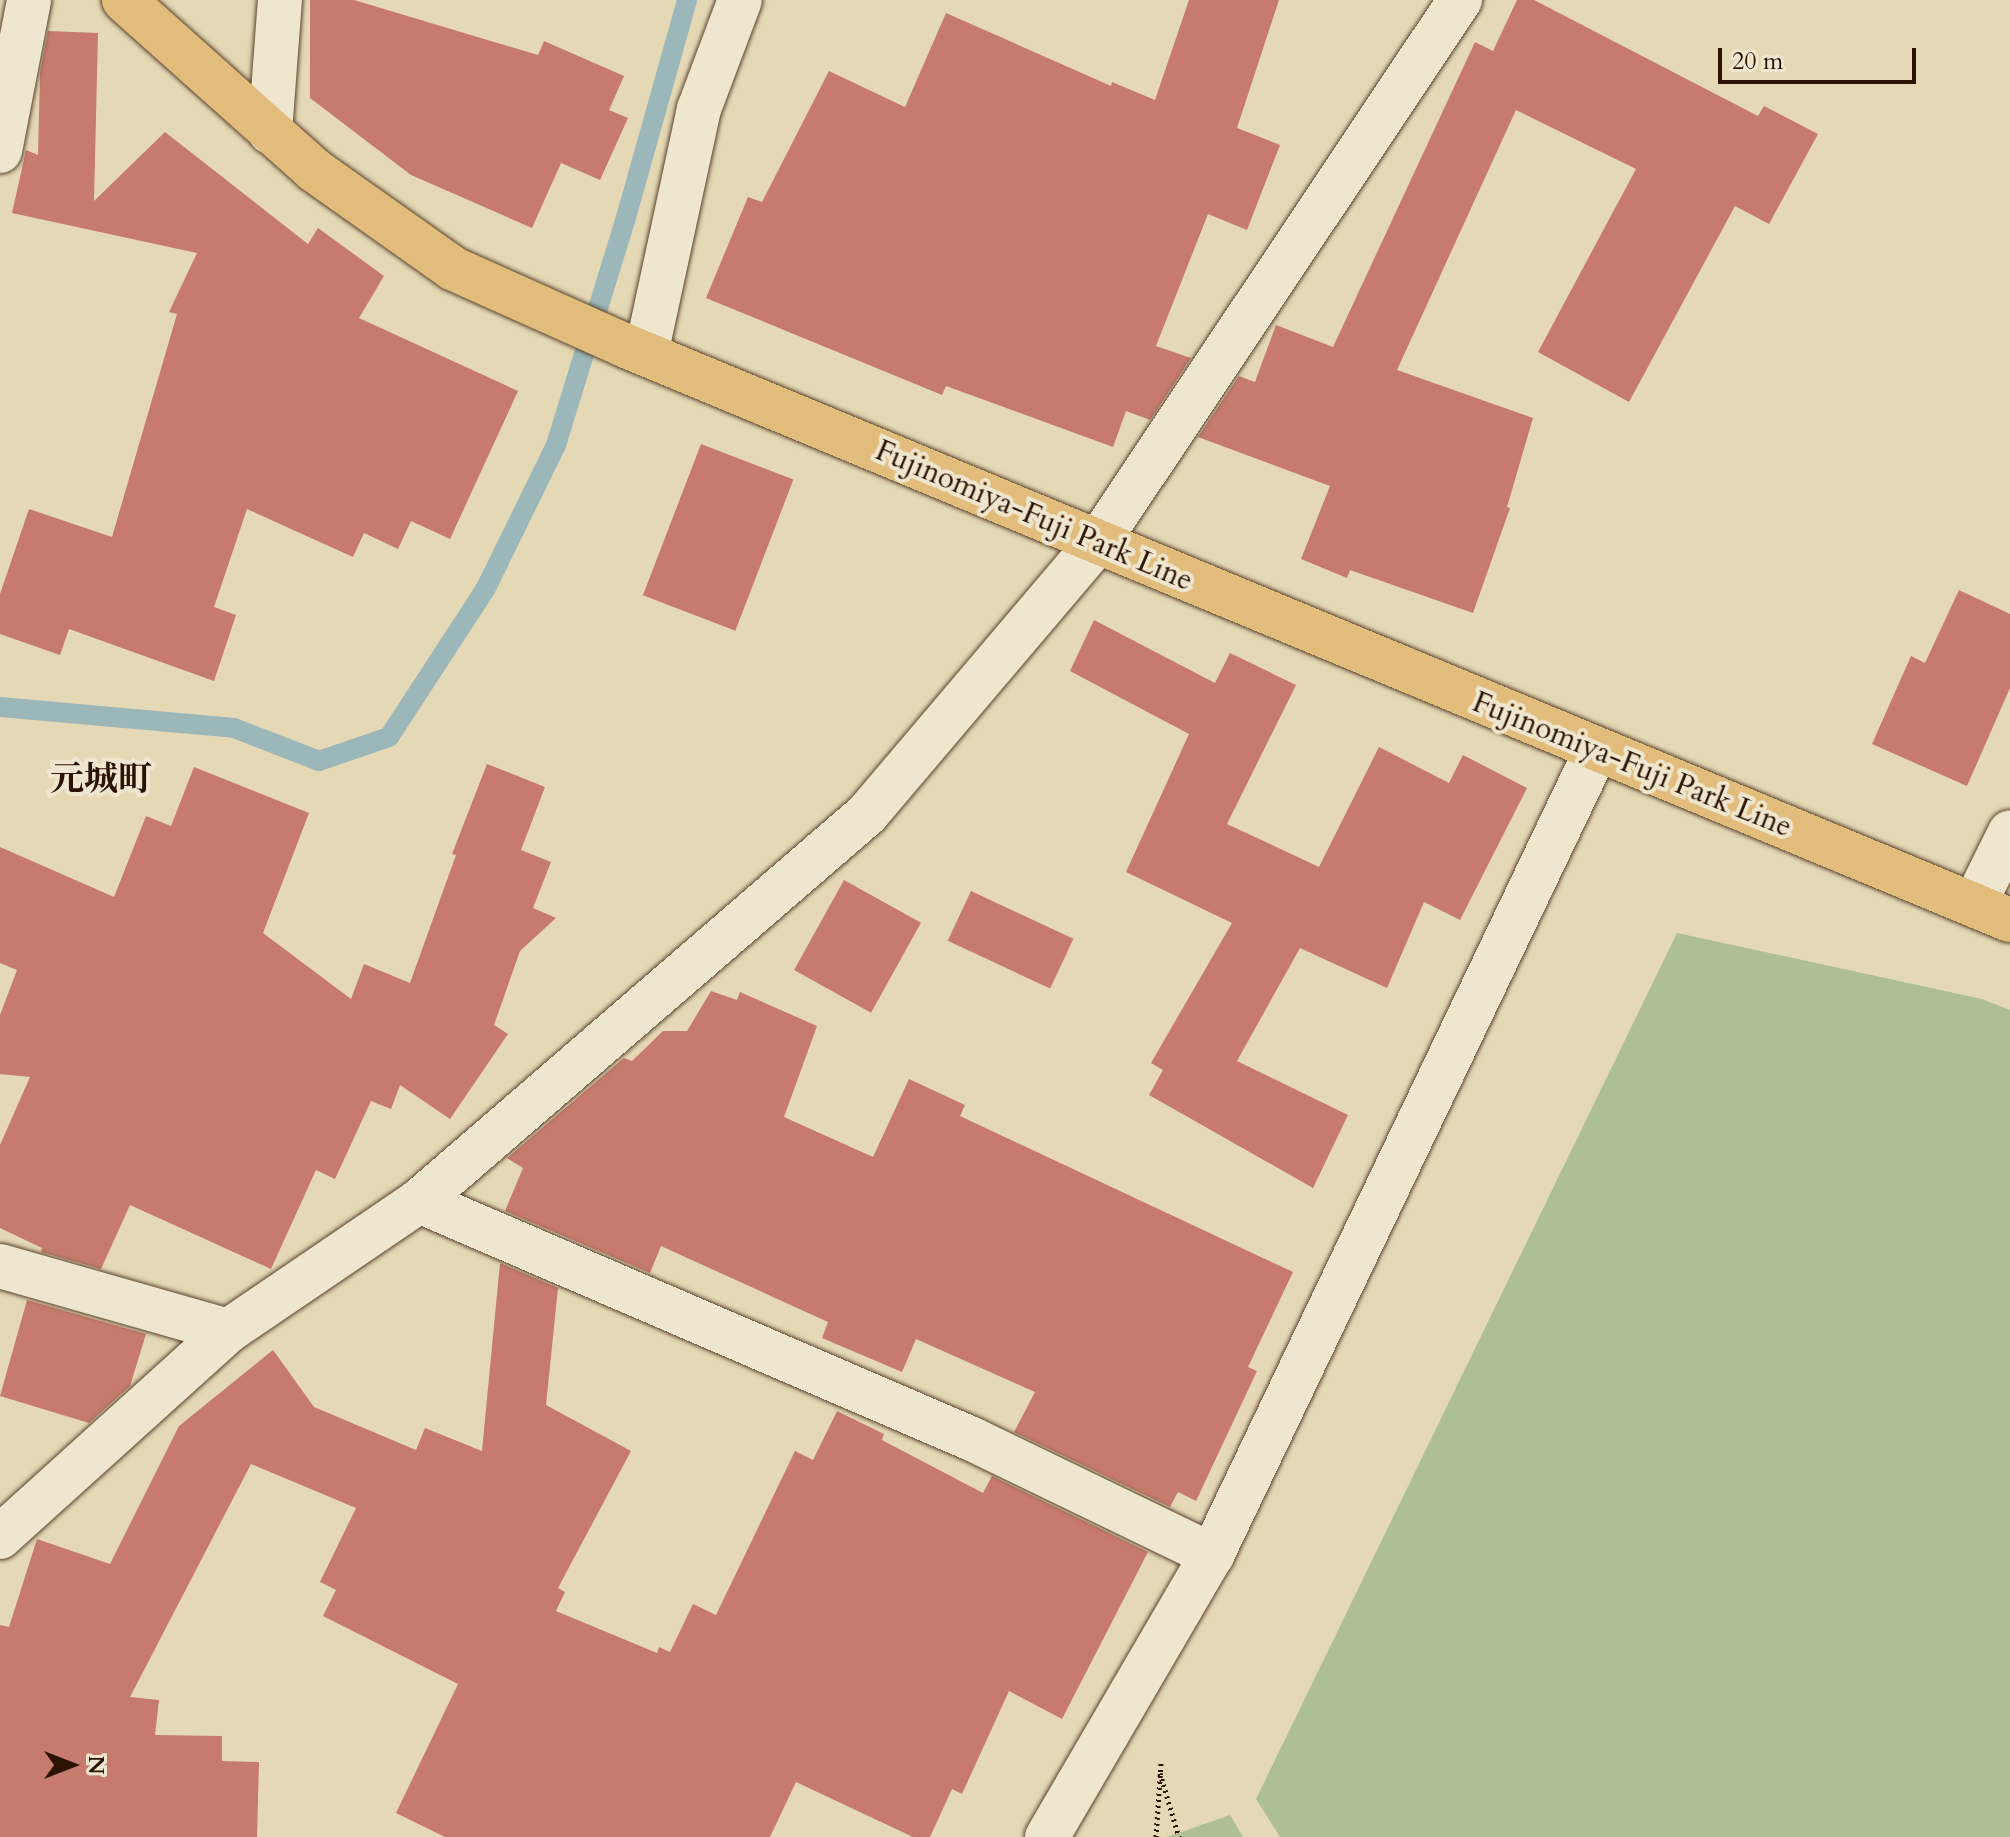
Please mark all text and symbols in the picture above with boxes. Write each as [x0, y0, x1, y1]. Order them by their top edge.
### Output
scale bar [1722, 32, 1920, 82]
text: 20 m [1732, 45, 1783, 78]
street label: Fujinomiya-Fuji Park Line [870, 433, 1198, 599]
street label: Fujinomiya-Fuji Park Line [1467, 684, 1797, 846]
district label: 元城町 [50, 760, 152, 800]
north arrow [32, 1725, 112, 1805]
text: N [81, 1755, 111, 1775]

